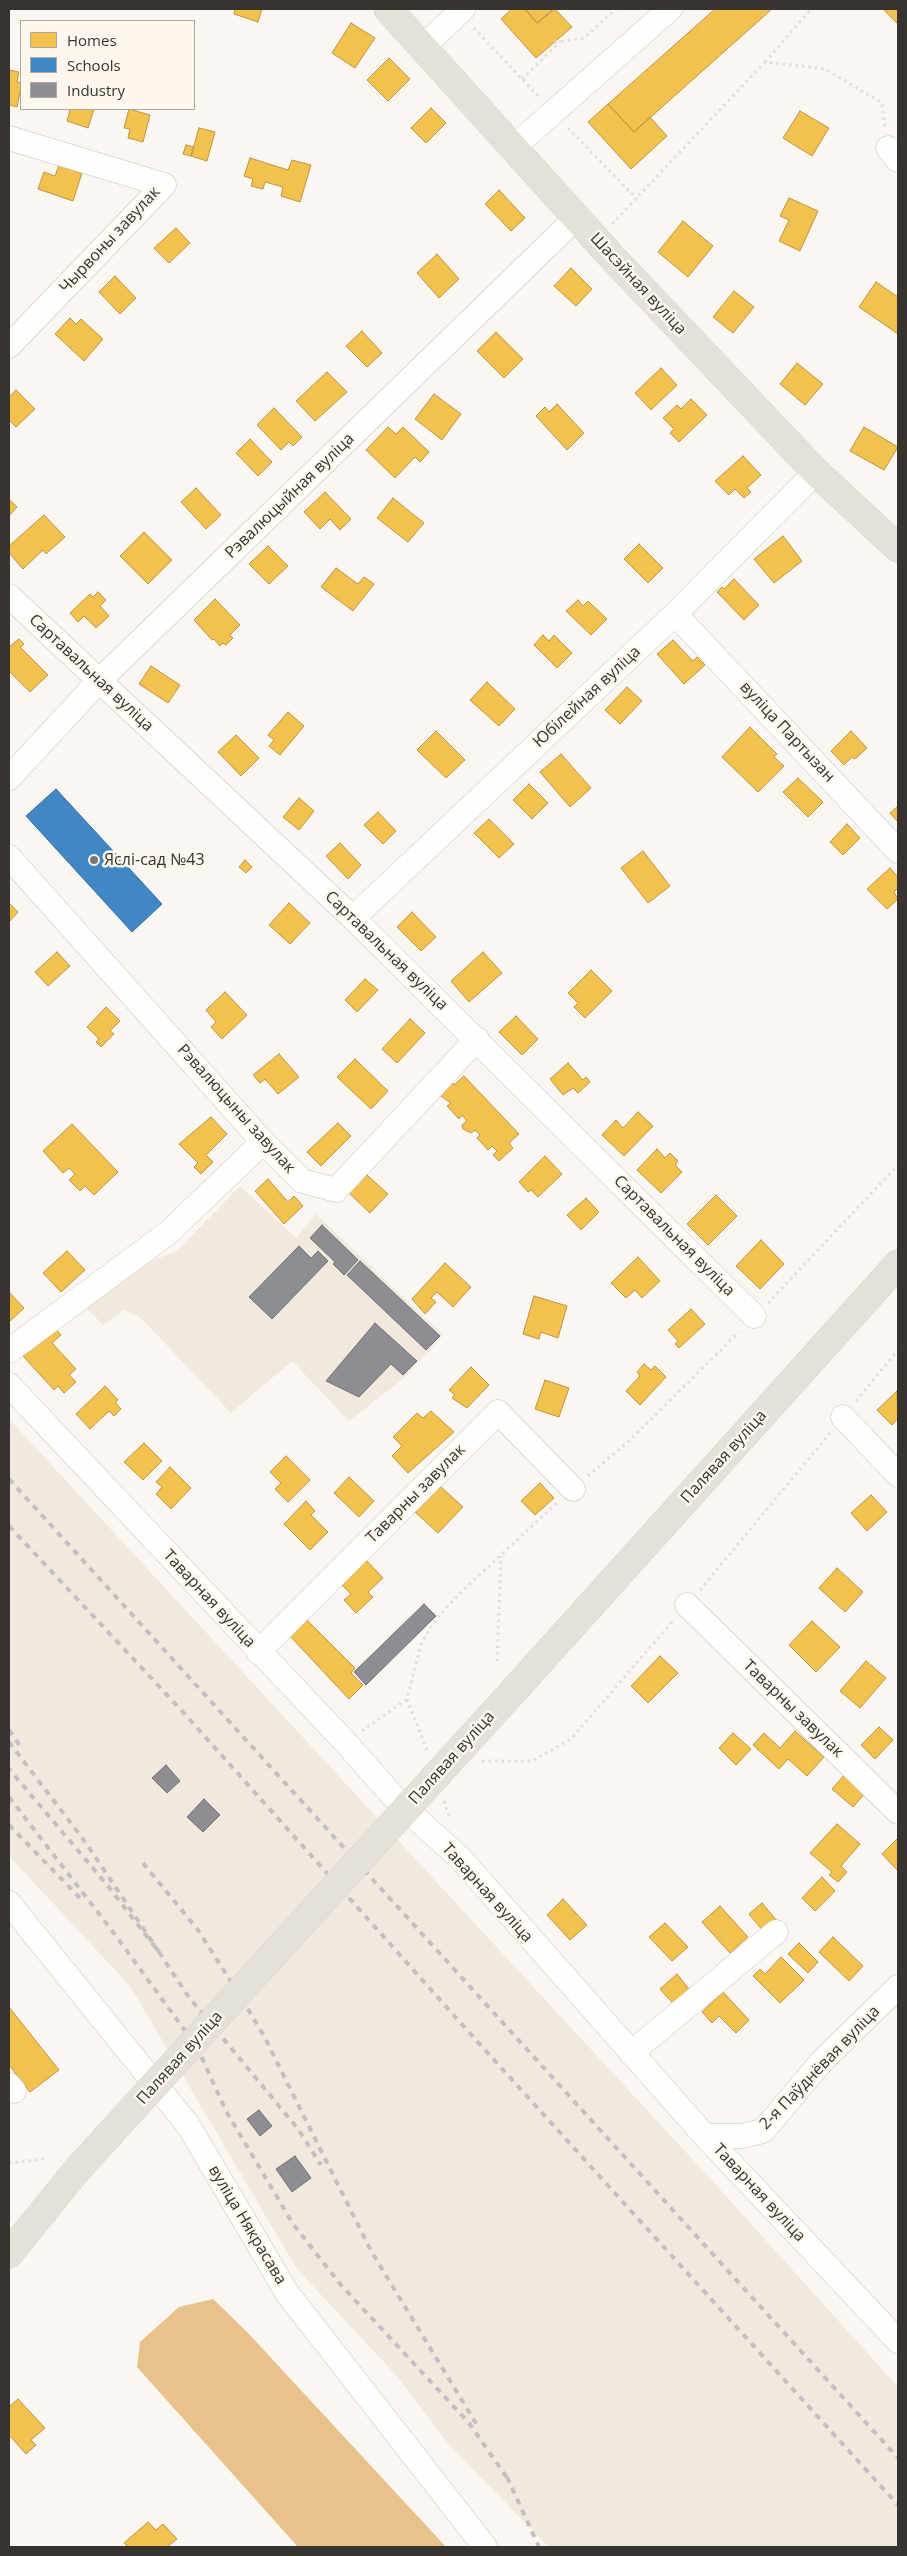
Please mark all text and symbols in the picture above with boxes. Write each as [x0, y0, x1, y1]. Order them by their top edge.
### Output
legend [20, 20, 195, 110]
text: Homes [67, 30, 117, 50]
text: Schools [67, 55, 121, 75]
text: Industry [67, 80, 125, 100]
street label: Чырвоны завулак [56, 183, 164, 297]
street label: Шасэйная вуліца [586, 229, 690, 339]
street label: Рэвалюцыйная вуліца [222, 429, 358, 563]
street label: Сартавальная вуліца [25, 610, 157, 736]
street label: Юбілейная вуліца [529, 642, 645, 752]
street label: вуліца Партызан [736, 678, 838, 786]
place label: Яслі-сад №43 [104, 850, 205, 870]
marker: Яслі-сад №43 [88, 854, 100, 866]
street label: Сартавальная вуліца [321, 887, 451, 1015]
street label: Рэвалюцыны завулак [173, 1041, 299, 1177]
street label: Сартавальная вуліца [610, 1172, 738, 1300]
street label: Палявая вуліца [677, 1406, 771, 1508]
street label: Таварны завулак [362, 1440, 470, 1548]
street label: Таварная вуліца [159, 1546, 259, 1652]
street label: Таварны завулак [739, 1656, 847, 1762]
street label: Палявая вуліца [405, 1707, 499, 1809]
street label: Таварная вуліца [437, 1839, 537, 1947]
street label: 2-я Паўднёвая вуліца [756, 2002, 884, 2134]
street label: Палявая вуліца [133, 2007, 227, 2109]
street label: Таварная вуліца [709, 2140, 809, 2246]
street label: вуліца Някрасава [204, 2162, 290, 2288]

